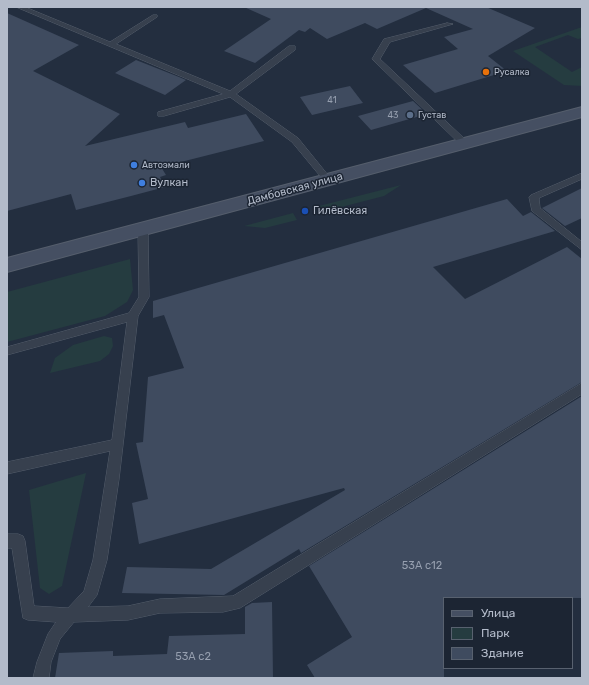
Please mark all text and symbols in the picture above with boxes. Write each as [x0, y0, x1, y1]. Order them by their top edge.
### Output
marker: Русалка [481, 67, 491, 77]
place label: Русалка [494, 67, 529, 77]
house number: 41 [327, 95, 337, 105]
house number: 43 [388, 110, 398, 120]
marker: Густав [405, 110, 415, 120]
place label: Густав [418, 110, 446, 120]
marker: Автоэмали [129, 160, 139, 170]
place label: Автоэмали [142, 160, 190, 170]
street label: Дамбовская улица [246, 170, 344, 208]
place label: Вулкан [150, 176, 188, 190]
marker: Вулкан [137, 178, 147, 188]
place label: Гилёвская [313, 204, 367, 218]
marker: Гилёвская [300, 206, 310, 216]
house number: 53А с12 [402, 559, 442, 573]
legend [443, 597, 573, 669]
text: Улица [481, 606, 515, 620]
text: Парк [481, 626, 510, 640]
text: Здание [481, 646, 524, 660]
house number: 53А с2 [175, 650, 211, 664]

